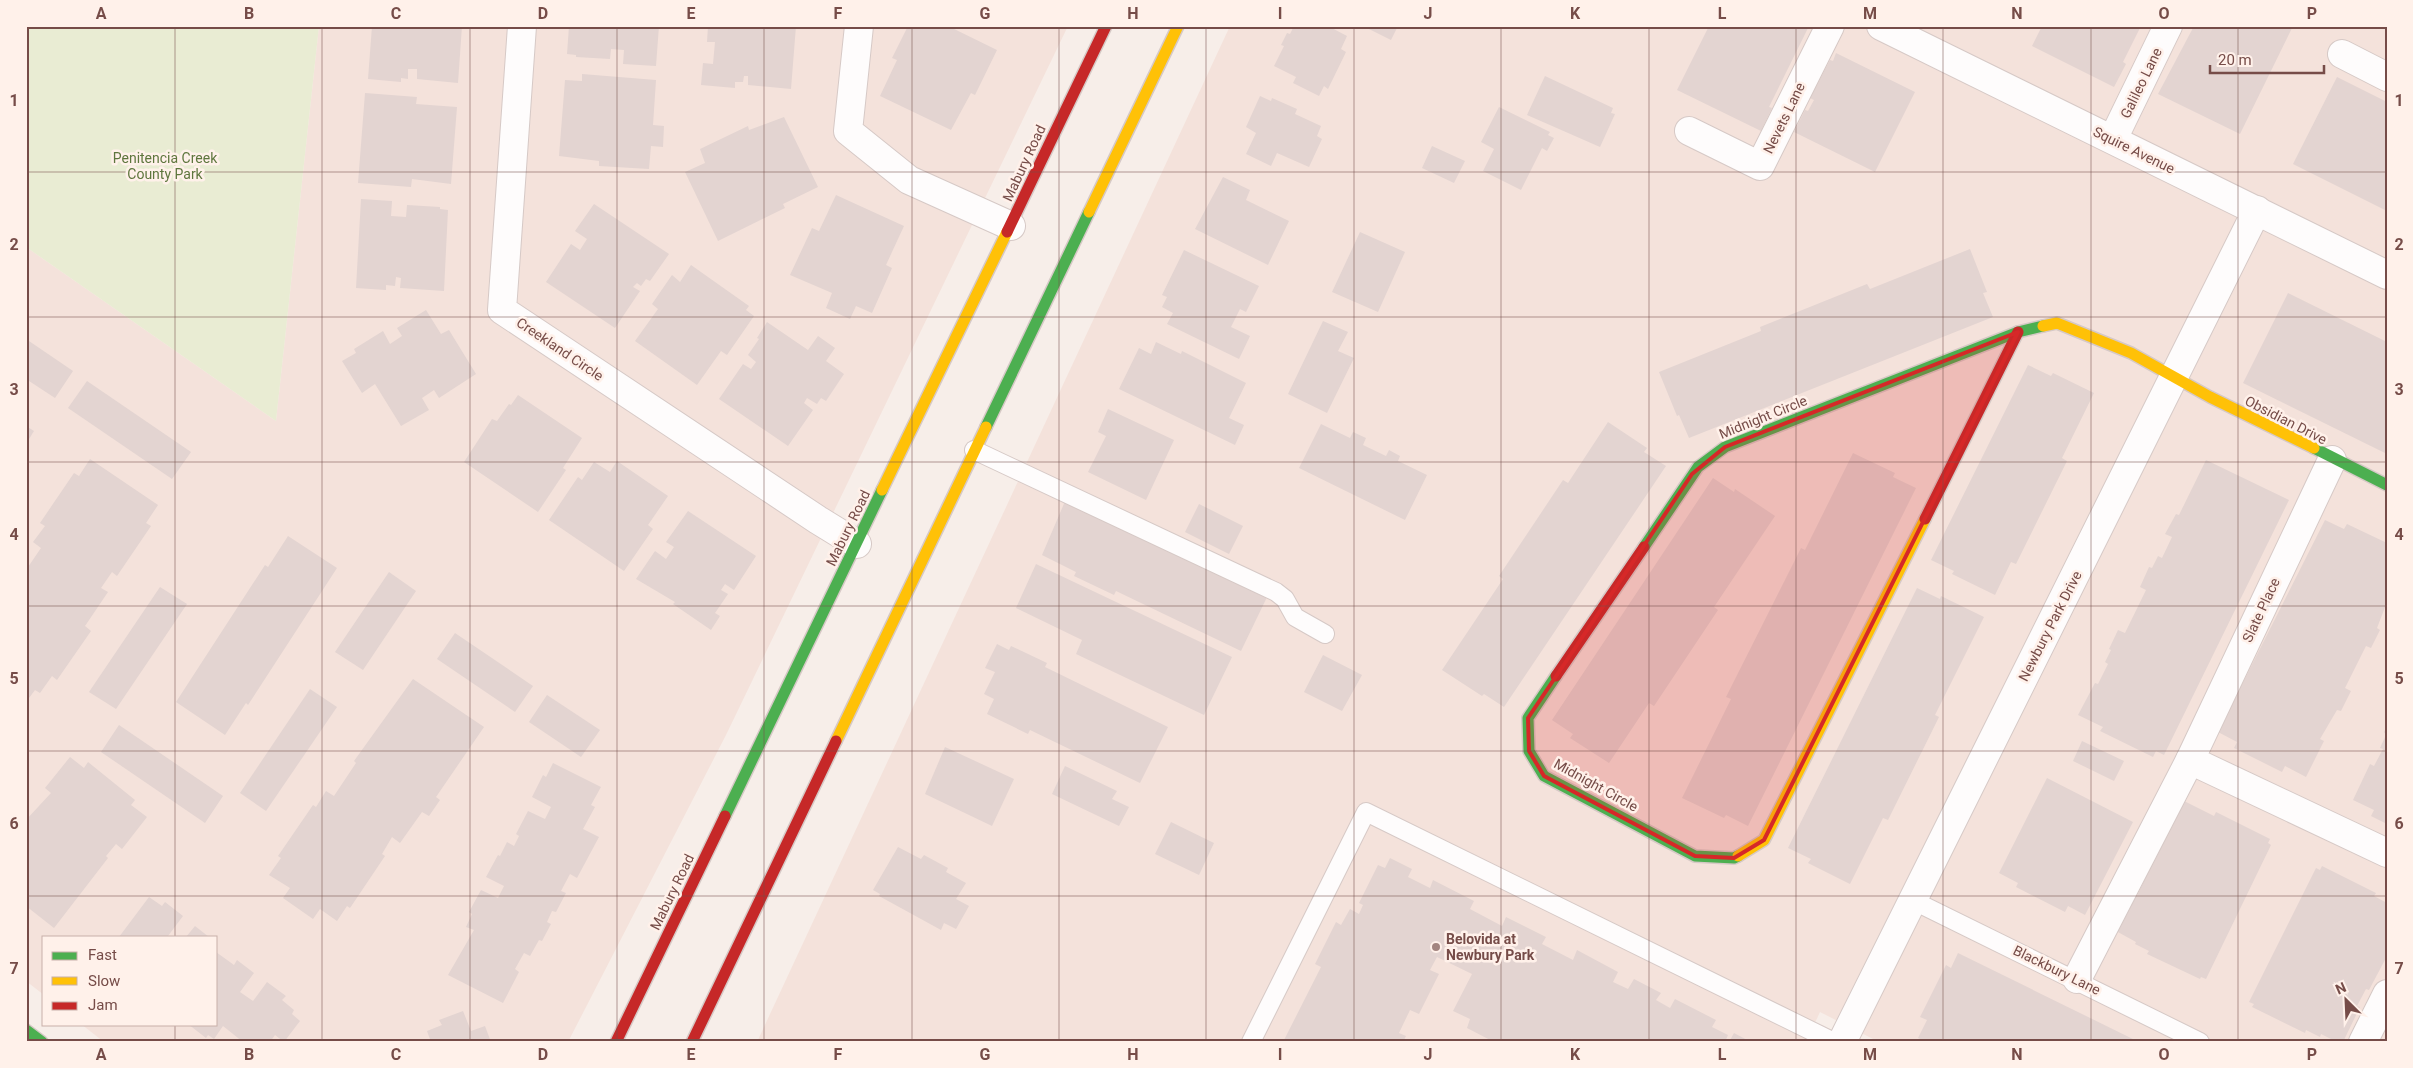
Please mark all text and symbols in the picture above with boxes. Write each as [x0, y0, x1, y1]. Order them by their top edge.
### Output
text: A [96, 4, 107, 23]
text: B [244, 4, 254, 23]
text: C [391, 4, 401, 23]
text: D [538, 4, 548, 23]
text: E [687, 4, 696, 23]
text: F [834, 4, 843, 23]
text: G [980, 4, 991, 23]
text: H [1127, 4, 1139, 23]
text: I [1278, 4, 1282, 23]
text: J [1424, 4, 1432, 23]
text: K [1570, 4, 1581, 23]
text: L [1718, 4, 1727, 23]
text: M [1863, 4, 1877, 23]
text: N [2011, 4, 2023, 23]
text: O [2158, 4, 2170, 23]
text: P [2307, 4, 2317, 23]
scale bar [2210, 42, 2324, 74]
street label: Galileo Lane [2117, 45, 2165, 121]
text: 20 m [2218, 51, 2252, 69]
street label: Nevets Lane [1760, 80, 1808, 156]
text: 1 [9, 91, 19, 110]
text: 1 [2394, 91, 2404, 110]
street label: Mabury Road [999, 122, 1049, 204]
street label: Squire Avenue [2091, 123, 2177, 177]
park label: Penitencia Creek County Park [113, 150, 218, 182]
text: 2 [9, 235, 19, 254]
text: 2 [2394, 235, 2404, 254]
street label: Creekland Circle [514, 314, 606, 384]
text: 3 [9, 380, 19, 399]
text: 3 [2394, 380, 2404, 399]
street label: Midnight Circle [1717, 392, 1809, 442]
street label: Obsidian Drive [2242, 393, 2330, 447]
street label: Mabury Road [823, 487, 873, 569]
text: 4 [9, 525, 19, 544]
text: 4 [2394, 525, 2404, 544]
street label: Newbury Park Drive [2015, 568, 2085, 684]
street label: Slate Place [2239, 575, 2283, 645]
text: 5 [9, 669, 19, 688]
text: 5 [2394, 669, 2404, 688]
street label: Midnight Circle [1551, 755, 1641, 815]
text: 6 [9, 814, 19, 833]
text: 6 [2394, 814, 2404, 833]
street label: Mabury Road [647, 851, 697, 933]
place label: Belovida at Newbury Park [1446, 931, 1535, 963]
legend [42, 936, 218, 1026]
marker: Belovida at Newbury Park [1430, 941, 1442, 953]
street label: Blackbury Lane [2011, 942, 2103, 998]
text: Fast [88, 946, 117, 964]
text: 7 [9, 959, 19, 978]
text: 7 [2394, 959, 2404, 978]
text: Slow [88, 972, 120, 990]
north arrow [2320, 976, 2370, 1026]
text: N [2333, 979, 2348, 997]
text: Jam [88, 996, 118, 1014]
text: A [96, 1045, 107, 1064]
text: B [244, 1045, 254, 1064]
text: C [391, 1045, 401, 1064]
text: D [538, 1045, 548, 1064]
text: E [687, 1045, 696, 1064]
text: F [834, 1045, 843, 1064]
text: G [980, 1045, 991, 1064]
text: H [1127, 1045, 1139, 1064]
text: I [1278, 1045, 1282, 1064]
text: J [1424, 1045, 1432, 1064]
text: K [1570, 1045, 1581, 1064]
text: L [1718, 1045, 1727, 1064]
text: M [1863, 1045, 1877, 1064]
text: N [2011, 1045, 2023, 1064]
text: O [2158, 1045, 2170, 1064]
text: P [2307, 1045, 2317, 1064]

